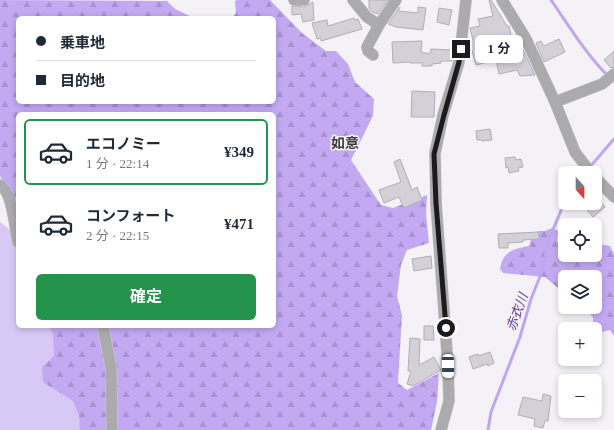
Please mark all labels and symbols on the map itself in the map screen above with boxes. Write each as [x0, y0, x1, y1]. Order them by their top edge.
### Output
callout: 1 分 [475, 35, 523, 63]
route end [452, 40, 470, 58]
district label: 如意 [331, 136, 359, 151]
north arrow [558, 166, 602, 210]
water label: 赤衣川 [503, 289, 531, 333]
route start [437, 319, 455, 337]
car [442, 354, 454, 378]

